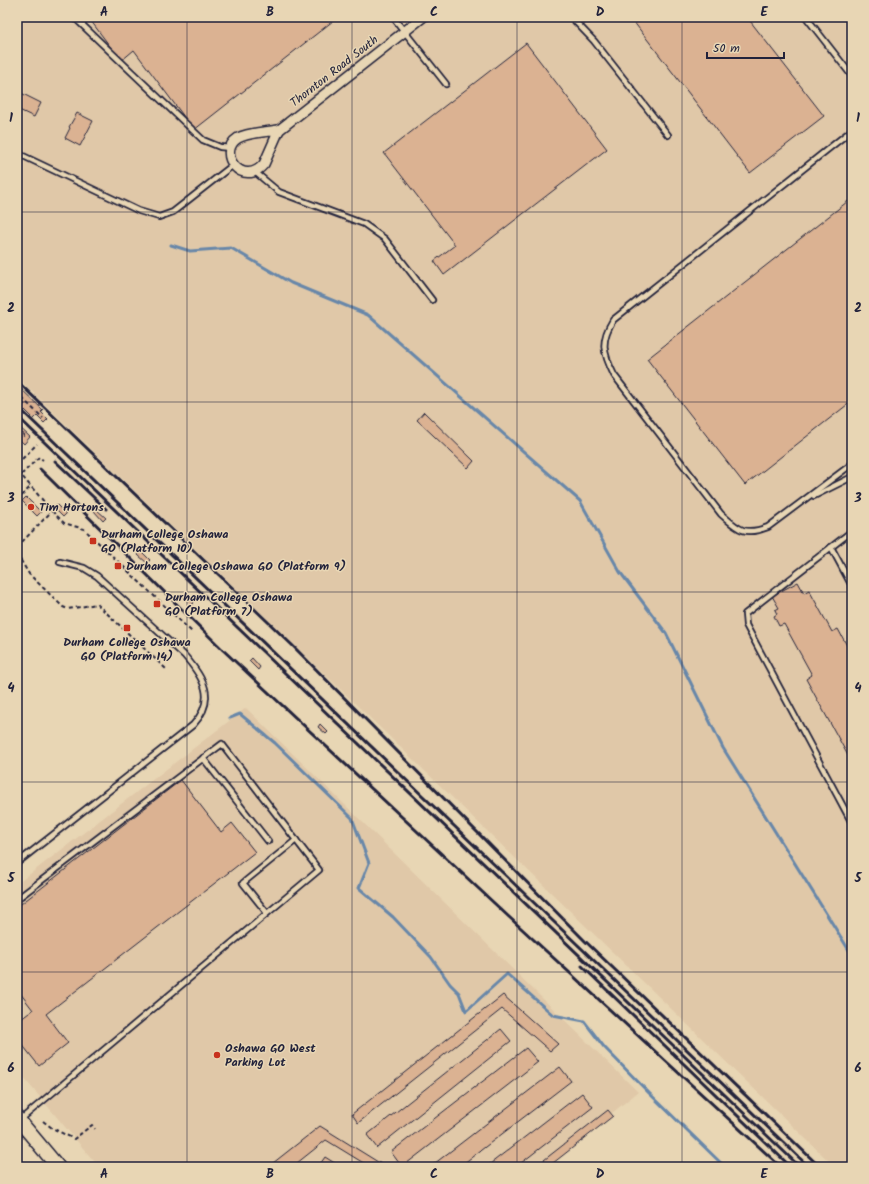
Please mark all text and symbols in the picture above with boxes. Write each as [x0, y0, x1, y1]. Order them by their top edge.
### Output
text: A [100, 2, 108, 23]
text: B [266, 2, 274, 23]
text: C [430, 2, 438, 23]
text: D [596, 2, 605, 23]
text: E [760, 2, 768, 23]
street label: Thornton Road South [286, 31, 383, 112]
scale bar [707, 34, 784, 60]
text: 50 m [713, 39, 740, 58]
text: 1 [9, 108, 13, 129]
text: 1 [856, 108, 860, 129]
text: 2 [7, 298, 15, 319]
text: 2 [854, 298, 862, 319]
text: 3 [6, 488, 15, 509]
text: 3 [853, 488, 862, 509]
place label: Tim Hortons [39, 498, 104, 517]
marker: Tim Hortons [26, 502, 36, 512]
place label: Durham College Oshawa GO (Platform 10) [101, 525, 228, 558]
marker: Durham College Oshawa GO (Platform 10) [88, 536, 98, 546]
place label: Durham College Oshawa GO (Platform 9) [126, 557, 346, 576]
marker: Durham College Oshawa GO (Platform 9) [113, 561, 123, 571]
place label: Durham College Oshawa GO (Platform 7) [165, 588, 292, 621]
marker: Durham College Oshawa GO (Platform 7) [152, 599, 162, 609]
marker: Durham College Oshawa GO (Platform 14) [122, 623, 132, 633]
place label: Durham College Oshawa GO (Platform 14) [63, 633, 191, 666]
text: 4 [7, 678, 15, 699]
text: 4 [854, 678, 862, 699]
text: 5 [7, 868, 16, 889]
text: 5 [854, 868, 863, 889]
place label: Oshawa GO West Parking Lot [225, 1039, 316, 1072]
marker: Oshawa GO West Parking Lot [212, 1050, 222, 1060]
text: 6 [7, 1058, 15, 1079]
text: 6 [854, 1058, 862, 1079]
text: A [100, 1164, 108, 1184]
text: B [266, 1164, 274, 1184]
text: C [430, 1164, 438, 1184]
text: D [596, 1164, 605, 1184]
text: E [760, 1164, 768, 1184]

